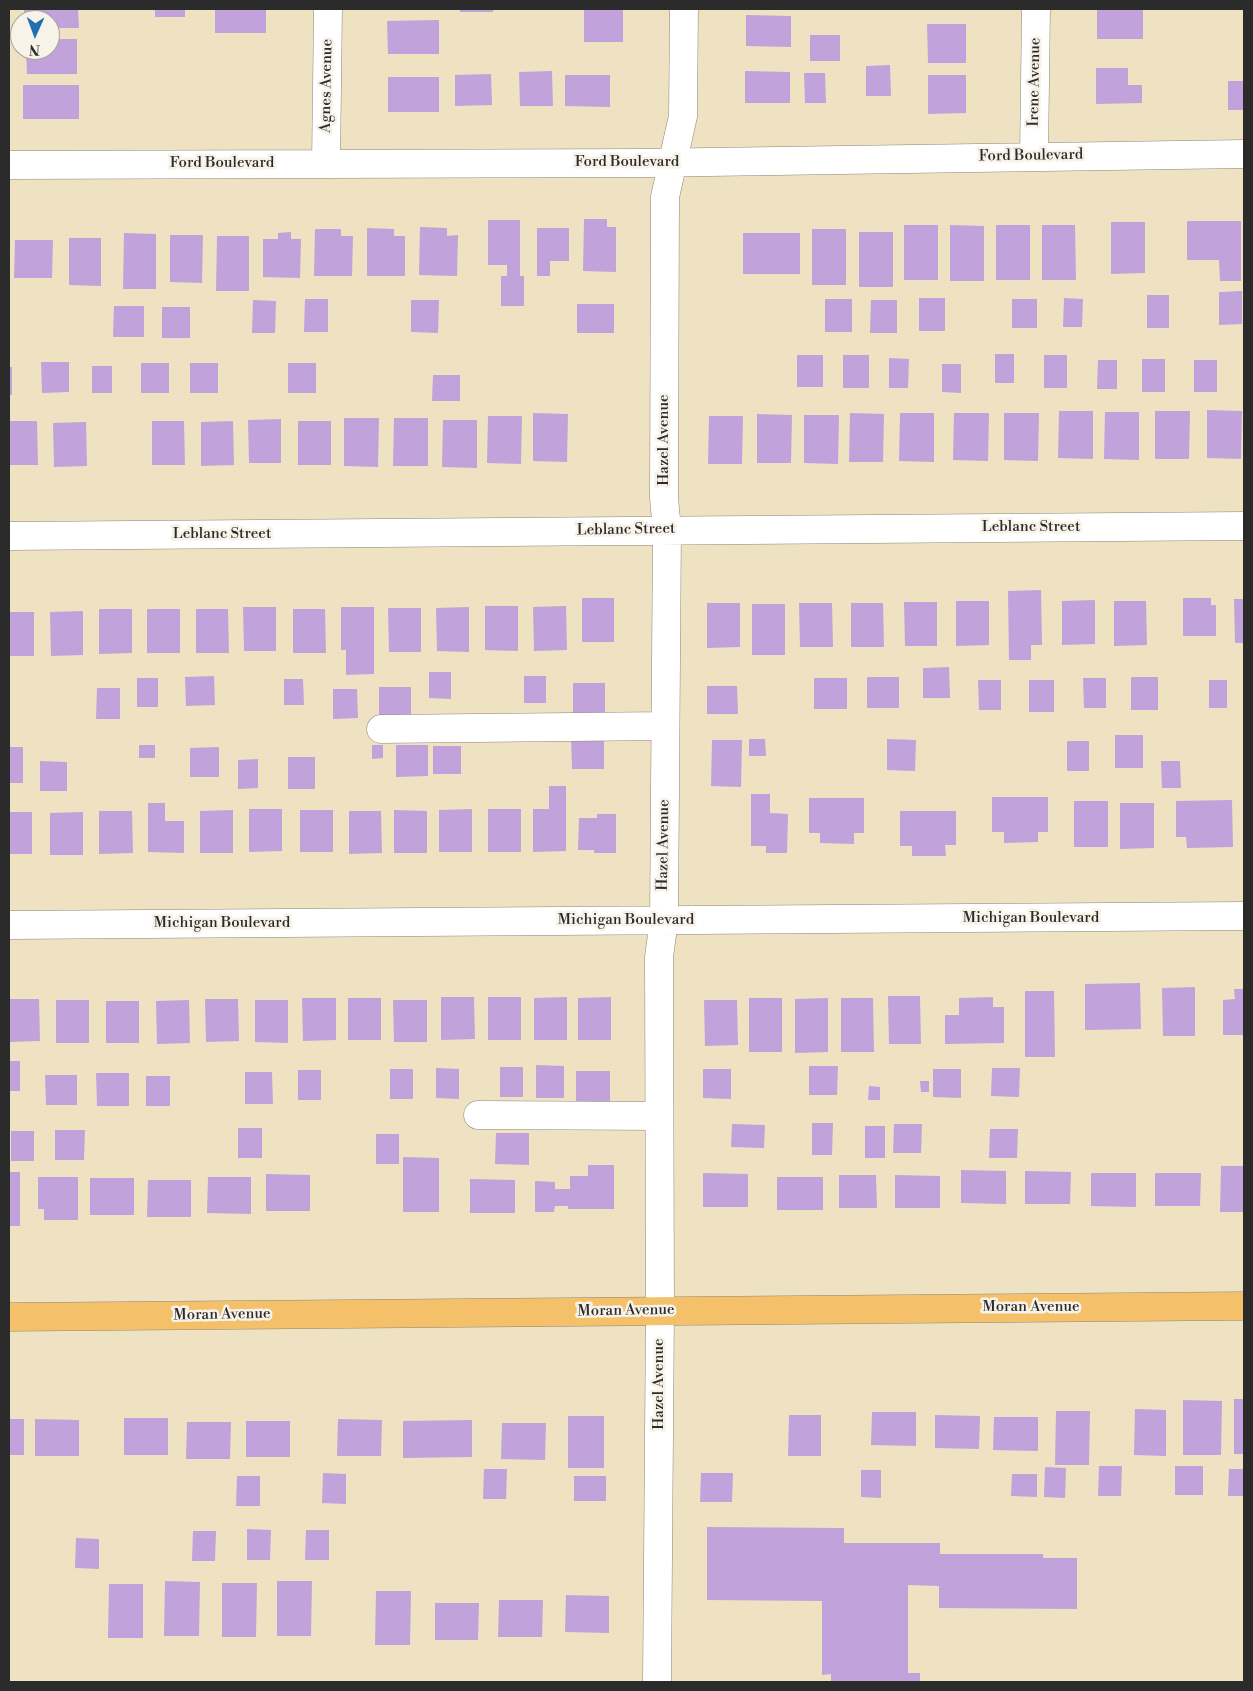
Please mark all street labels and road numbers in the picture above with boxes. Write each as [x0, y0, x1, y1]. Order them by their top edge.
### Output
street label: Irene Avenue [1025, 38, 1045, 126]
street label: Agnes Avenue [317, 39, 337, 133]
street label: Ford Boulevard [979, 146, 1083, 166]
street label: Ford Boulevard [575, 153, 679, 171]
street label: Ford Boulevard [170, 154, 274, 172]
street label: Hazel Avenue [655, 394, 673, 486]
street label: Leblanc Street [982, 518, 1080, 536]
street label: Leblanc Street [577, 520, 675, 540]
street label: Leblanc Street [173, 525, 271, 543]
street label: Hazel Avenue [654, 799, 674, 891]
street label: Michigan Boulevard [963, 909, 1099, 927]
street label: Michigan Boulevard [558, 911, 694, 929]
street label: Michigan Boulevard [154, 914, 290, 932]
street label: Moran Avenue [982, 1298, 1080, 1316]
street label: Moran Avenue [577, 1301, 675, 1321]
street label: Moran Avenue [173, 1305, 271, 1325]
street label: Hazel Avenue [650, 1338, 668, 1430]

